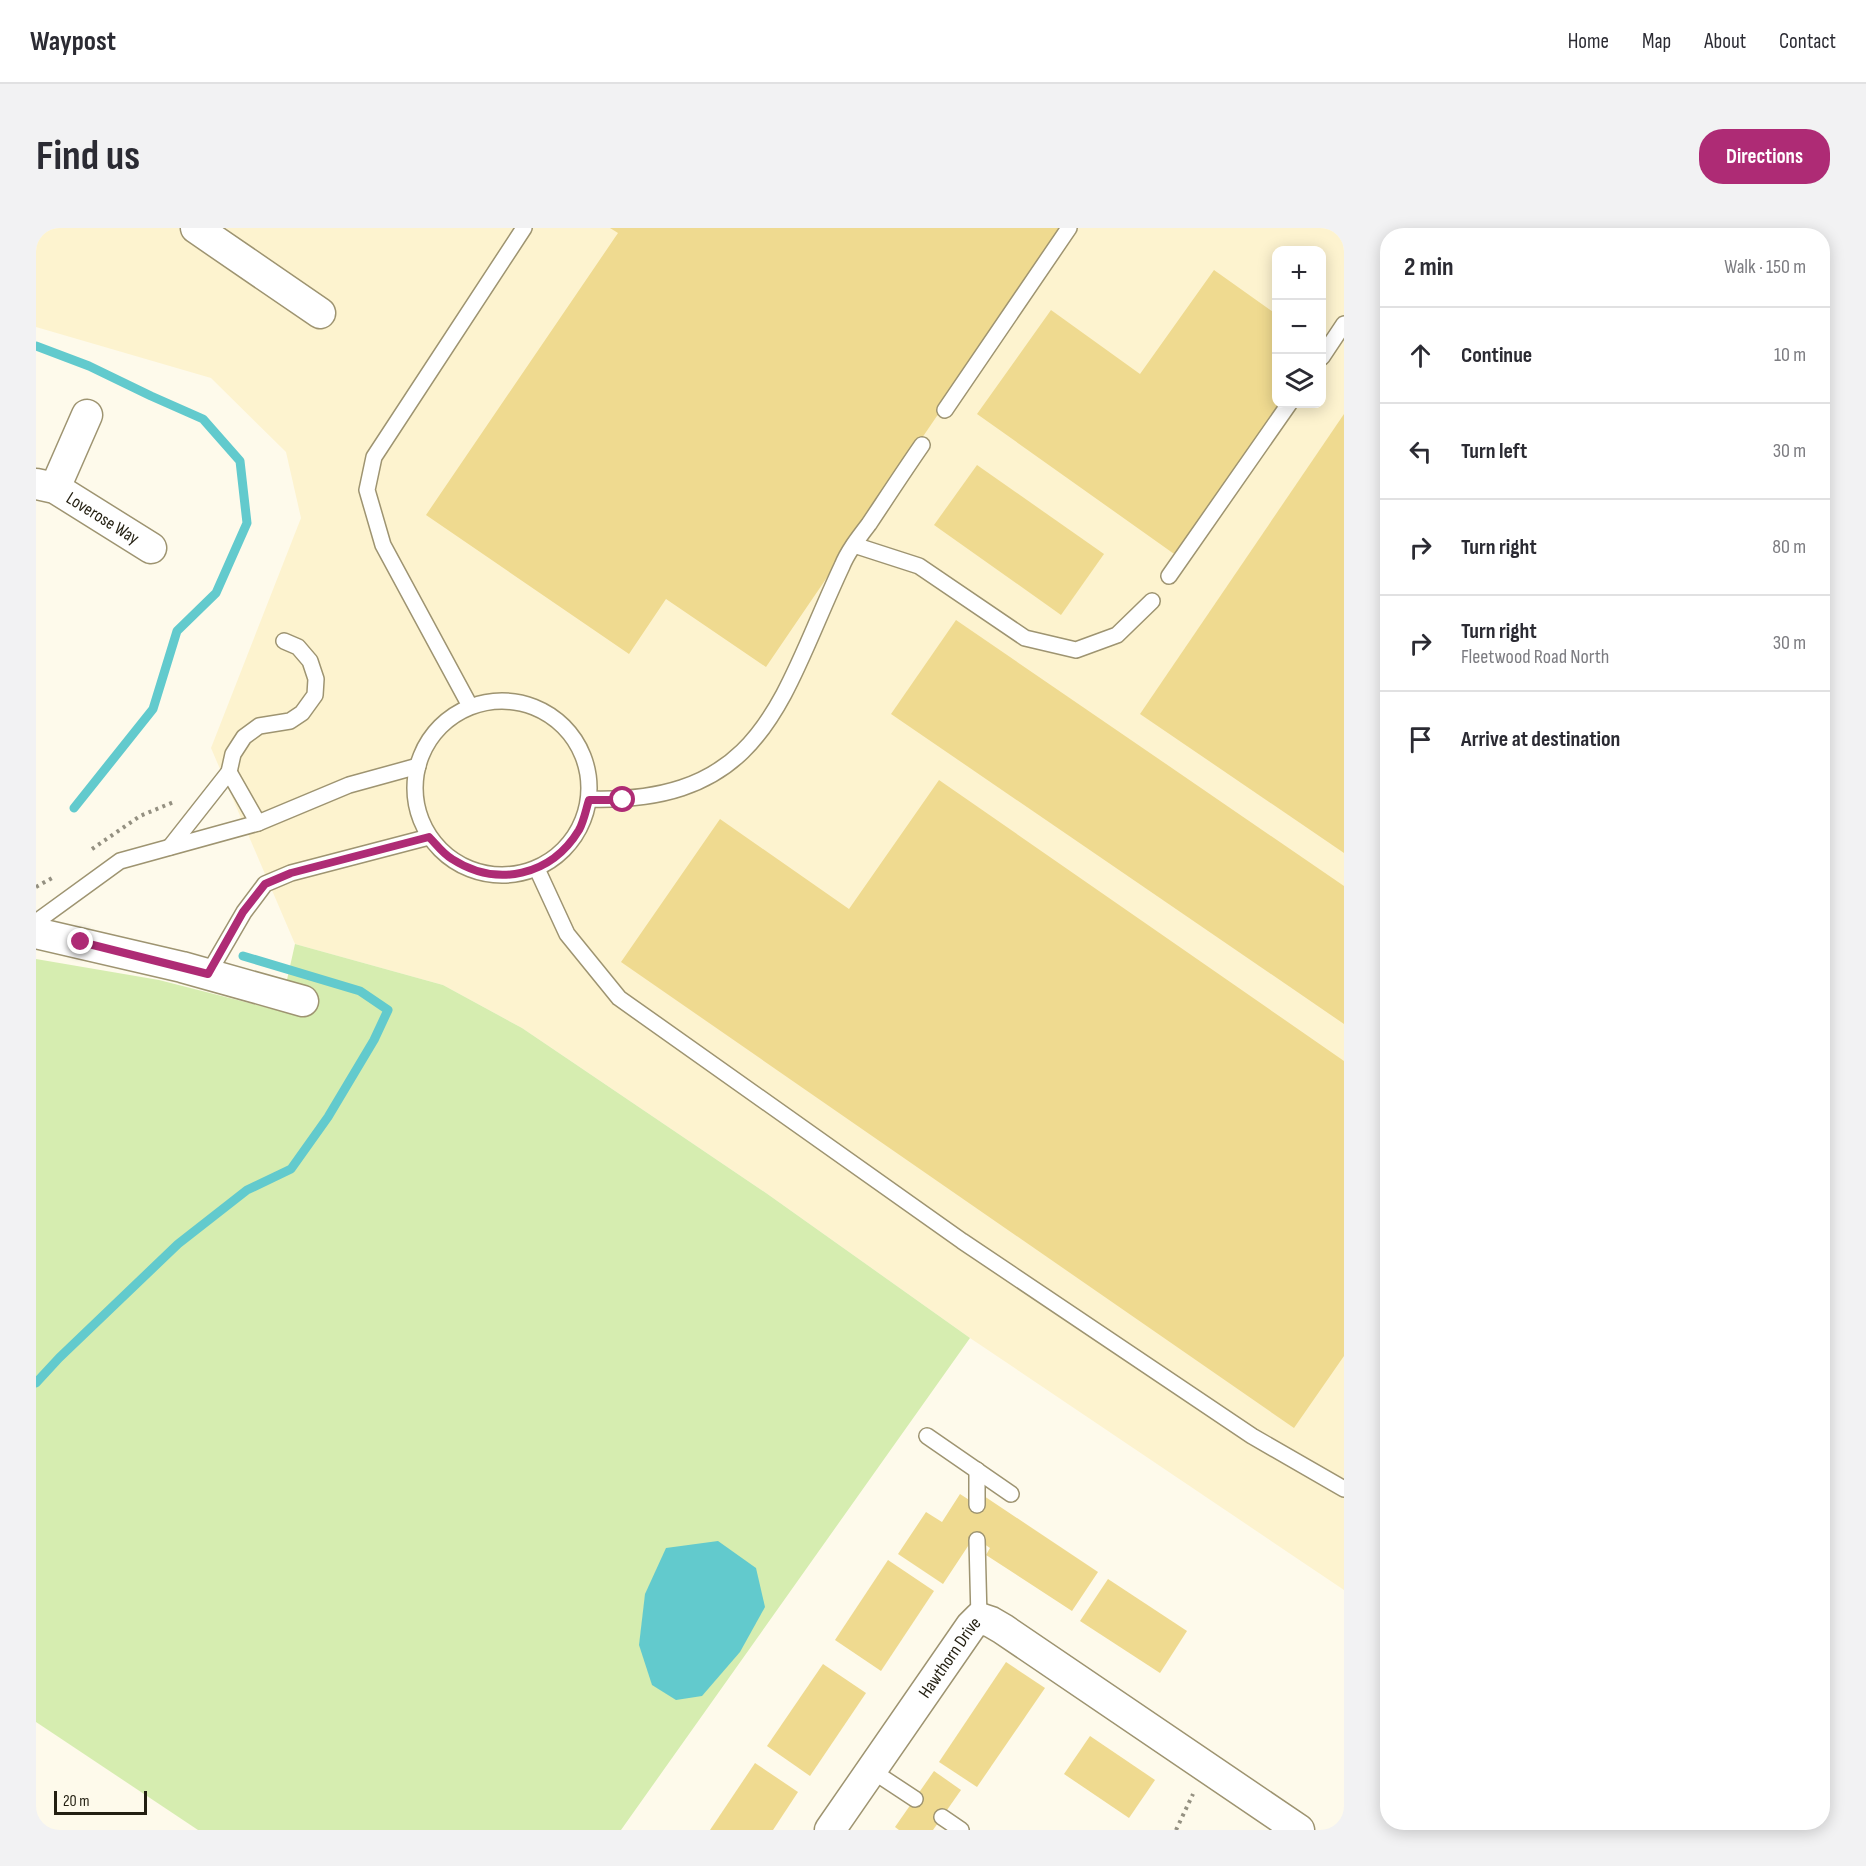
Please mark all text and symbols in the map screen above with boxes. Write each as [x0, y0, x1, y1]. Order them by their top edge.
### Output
text: Waypost [30, 25, 116, 58]
text: Home [1568, 29, 1609, 54]
text: Map [1642, 29, 1671, 54]
text: About [1704, 29, 1746, 54]
text: Contact [1779, 29, 1836, 54]
button: Directions [1699, 129, 1830, 184]
text: Find us [36, 131, 140, 182]
map controls [1272, 246, 1326, 408]
button: + [1272, 246, 1326, 300]
text: 2 min [1404, 252, 1454, 283]
text: Walk · 150 m [1724, 255, 1806, 279]
button: − [1272, 300, 1326, 354]
icon: ahead [1404, 339, 1437, 372]
text: Continue [1461, 342, 1532, 369]
text: 10 m [1774, 343, 1806, 367]
button: layers [1272, 354, 1326, 408]
icon: left [1404, 435, 1437, 468]
text: Turn left [1461, 438, 1527, 465]
text: 30 m [1773, 439, 1806, 463]
street label: Loverose Way [63, 487, 143, 549]
icon: right [1404, 531, 1437, 564]
text: Turn right [1461, 534, 1537, 561]
text: 80 m [1772, 535, 1806, 559]
text: Turn right [1461, 618, 1537, 645]
icon: right [1404, 627, 1437, 660]
text: 30 m [1773, 631, 1806, 655]
text: Fleetwood Road North [1461, 645, 1609, 669]
icon: arrive [1404, 723, 1437, 756]
text: Arrive at destination [1461, 726, 1620, 753]
route start [609, 786, 635, 812]
route end [67, 928, 93, 954]
street label: Hawthorn Drive [914, 1612, 985, 1702]
scale bar [54, 1788, 147, 1816]
text: 20 m [63, 1792, 90, 1811]

